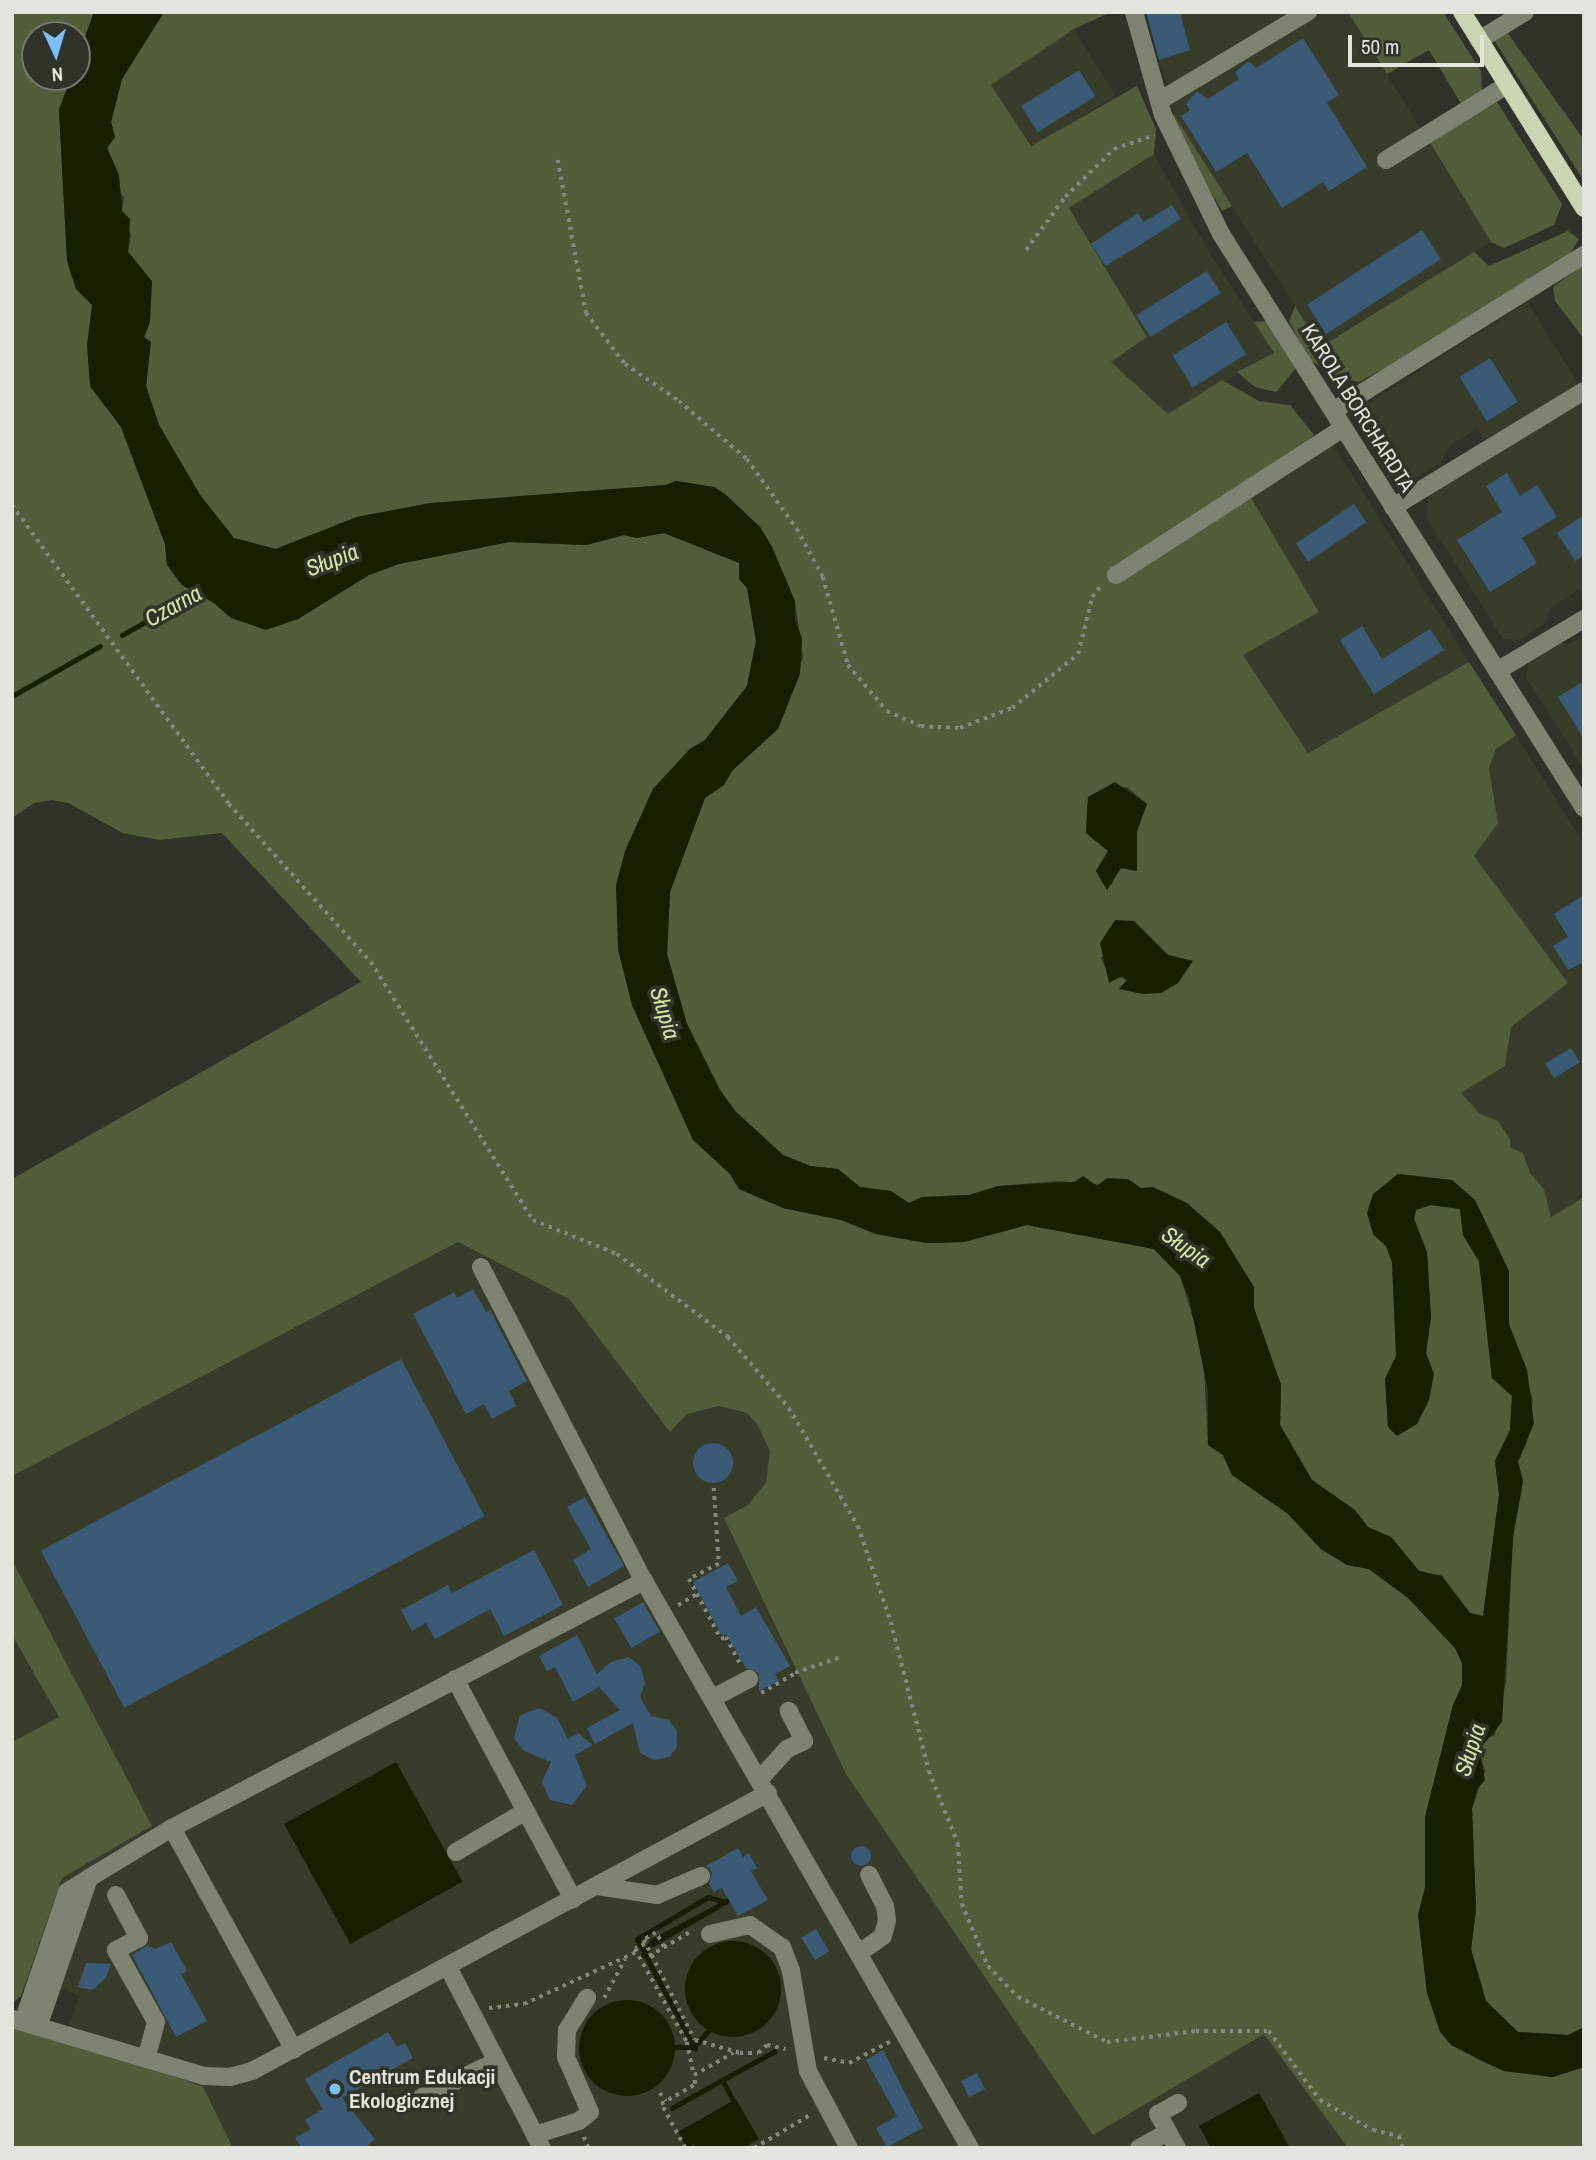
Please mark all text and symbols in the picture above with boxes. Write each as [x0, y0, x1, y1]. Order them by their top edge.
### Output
north arrow [21, 21, 91, 91]
scale bar [1351, 21, 1488, 65]
text: 50 m [1361, 32, 1399, 61]
text: N [51, 62, 64, 88]
street label: KAROLA BORCHARDTA [1296, 319, 1420, 497]
water label: Słupia [302, 538, 362, 582]
water label: Czarna [140, 579, 206, 633]
water label: Słupia [644, 983, 686, 1043]
water label: Słupia [1156, 1220, 1216, 1274]
water label: Słupia [1449, 1720, 1491, 1780]
place label: Centrum Edukacji Ekologicznej [349, 2064, 495, 2114]
marker: Centrum Edukacji Ekologicznej [327, 2081, 343, 2097]

